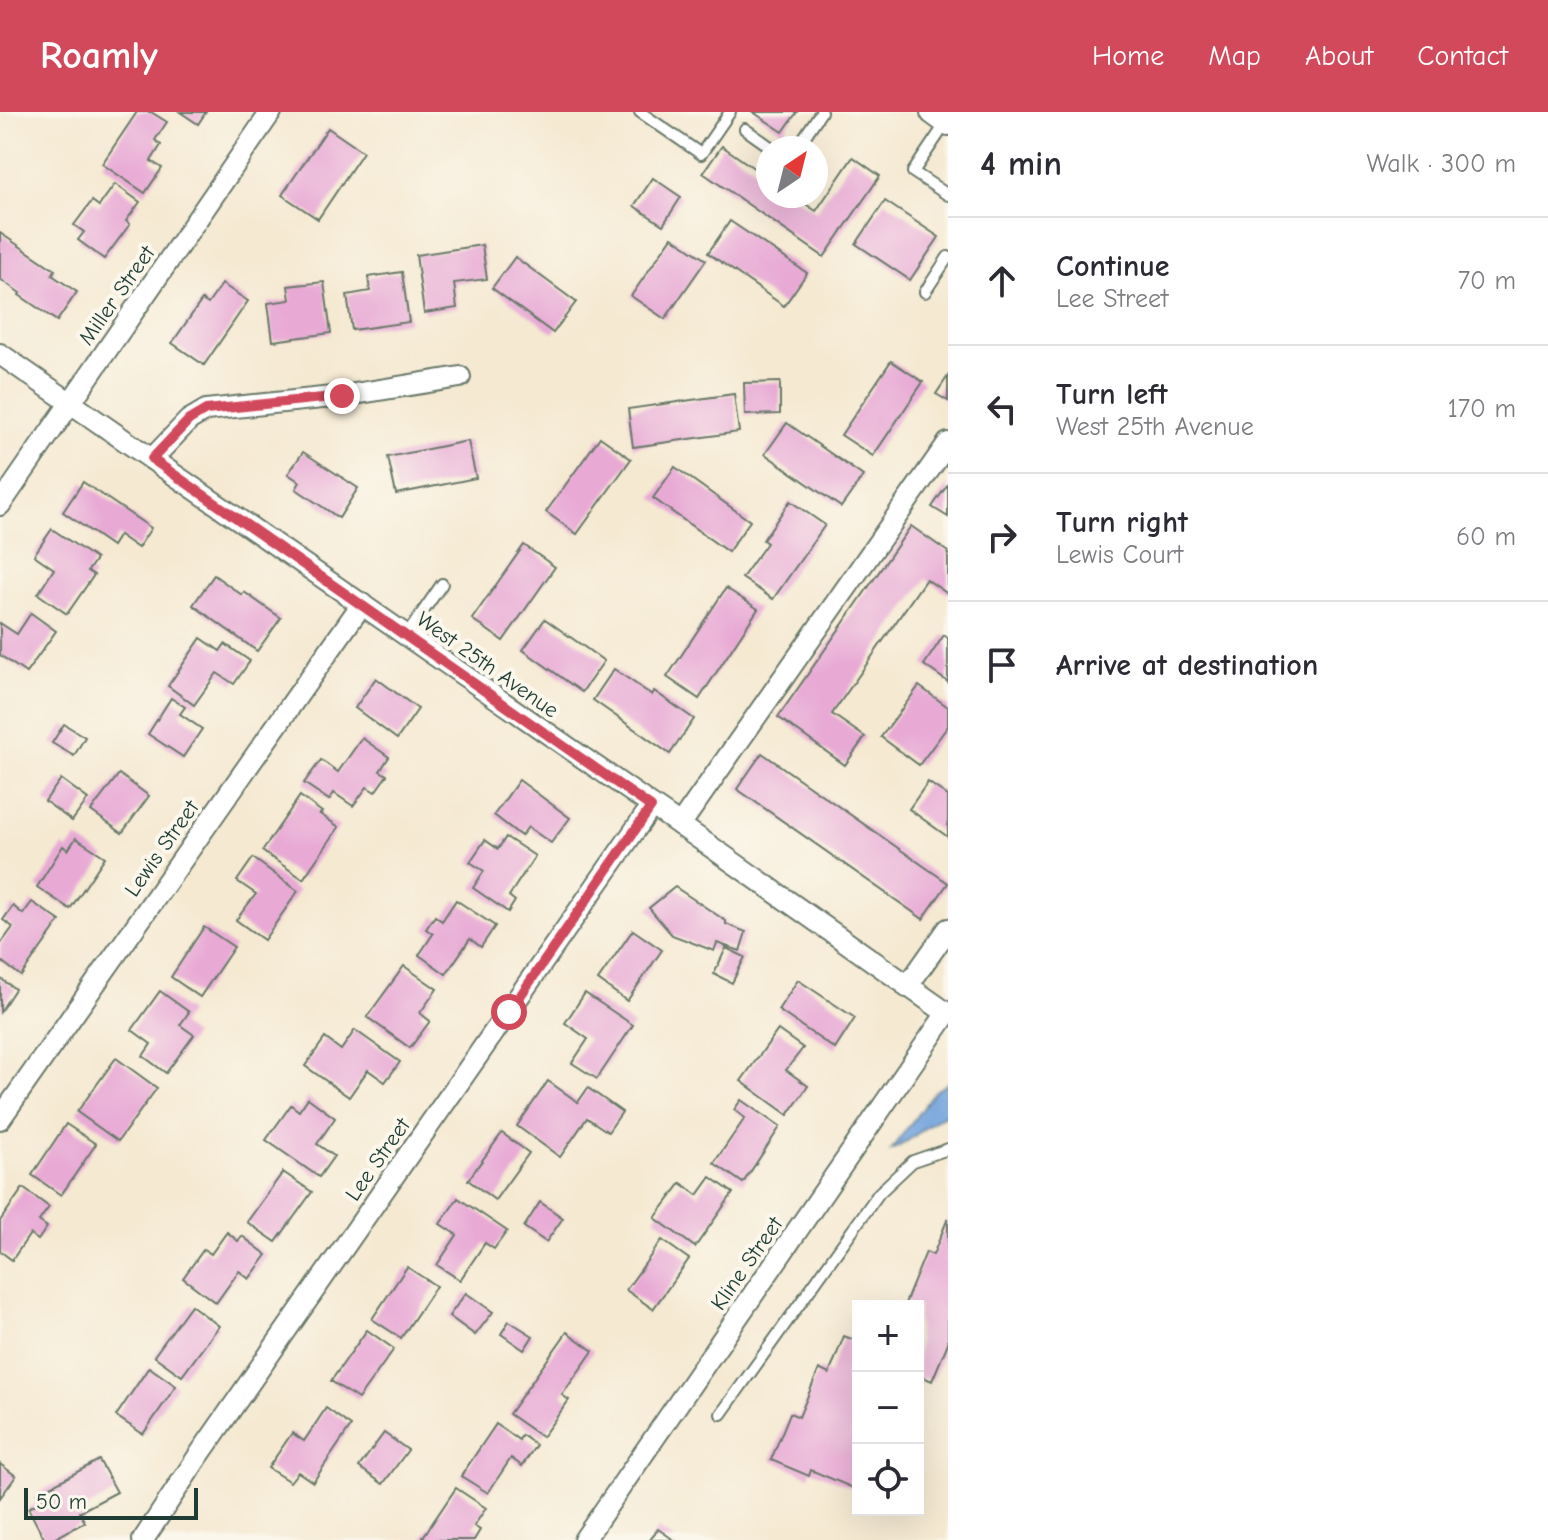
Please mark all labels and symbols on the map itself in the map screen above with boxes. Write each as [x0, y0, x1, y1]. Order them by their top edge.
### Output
north arrow [756, 136, 828, 208]
street label: Miller Street [73, 240, 161, 350]
route end [324, 378, 360, 414]
street label: West 25th Avenue [411, 606, 563, 723]
street label: Lewis Street [119, 795, 205, 902]
route start [491, 994, 527, 1030]
street label: Lee Street [340, 1113, 416, 1206]
street label: Kline Street [705, 1211, 789, 1315]
scale bar [24, 1484, 198, 1520]

